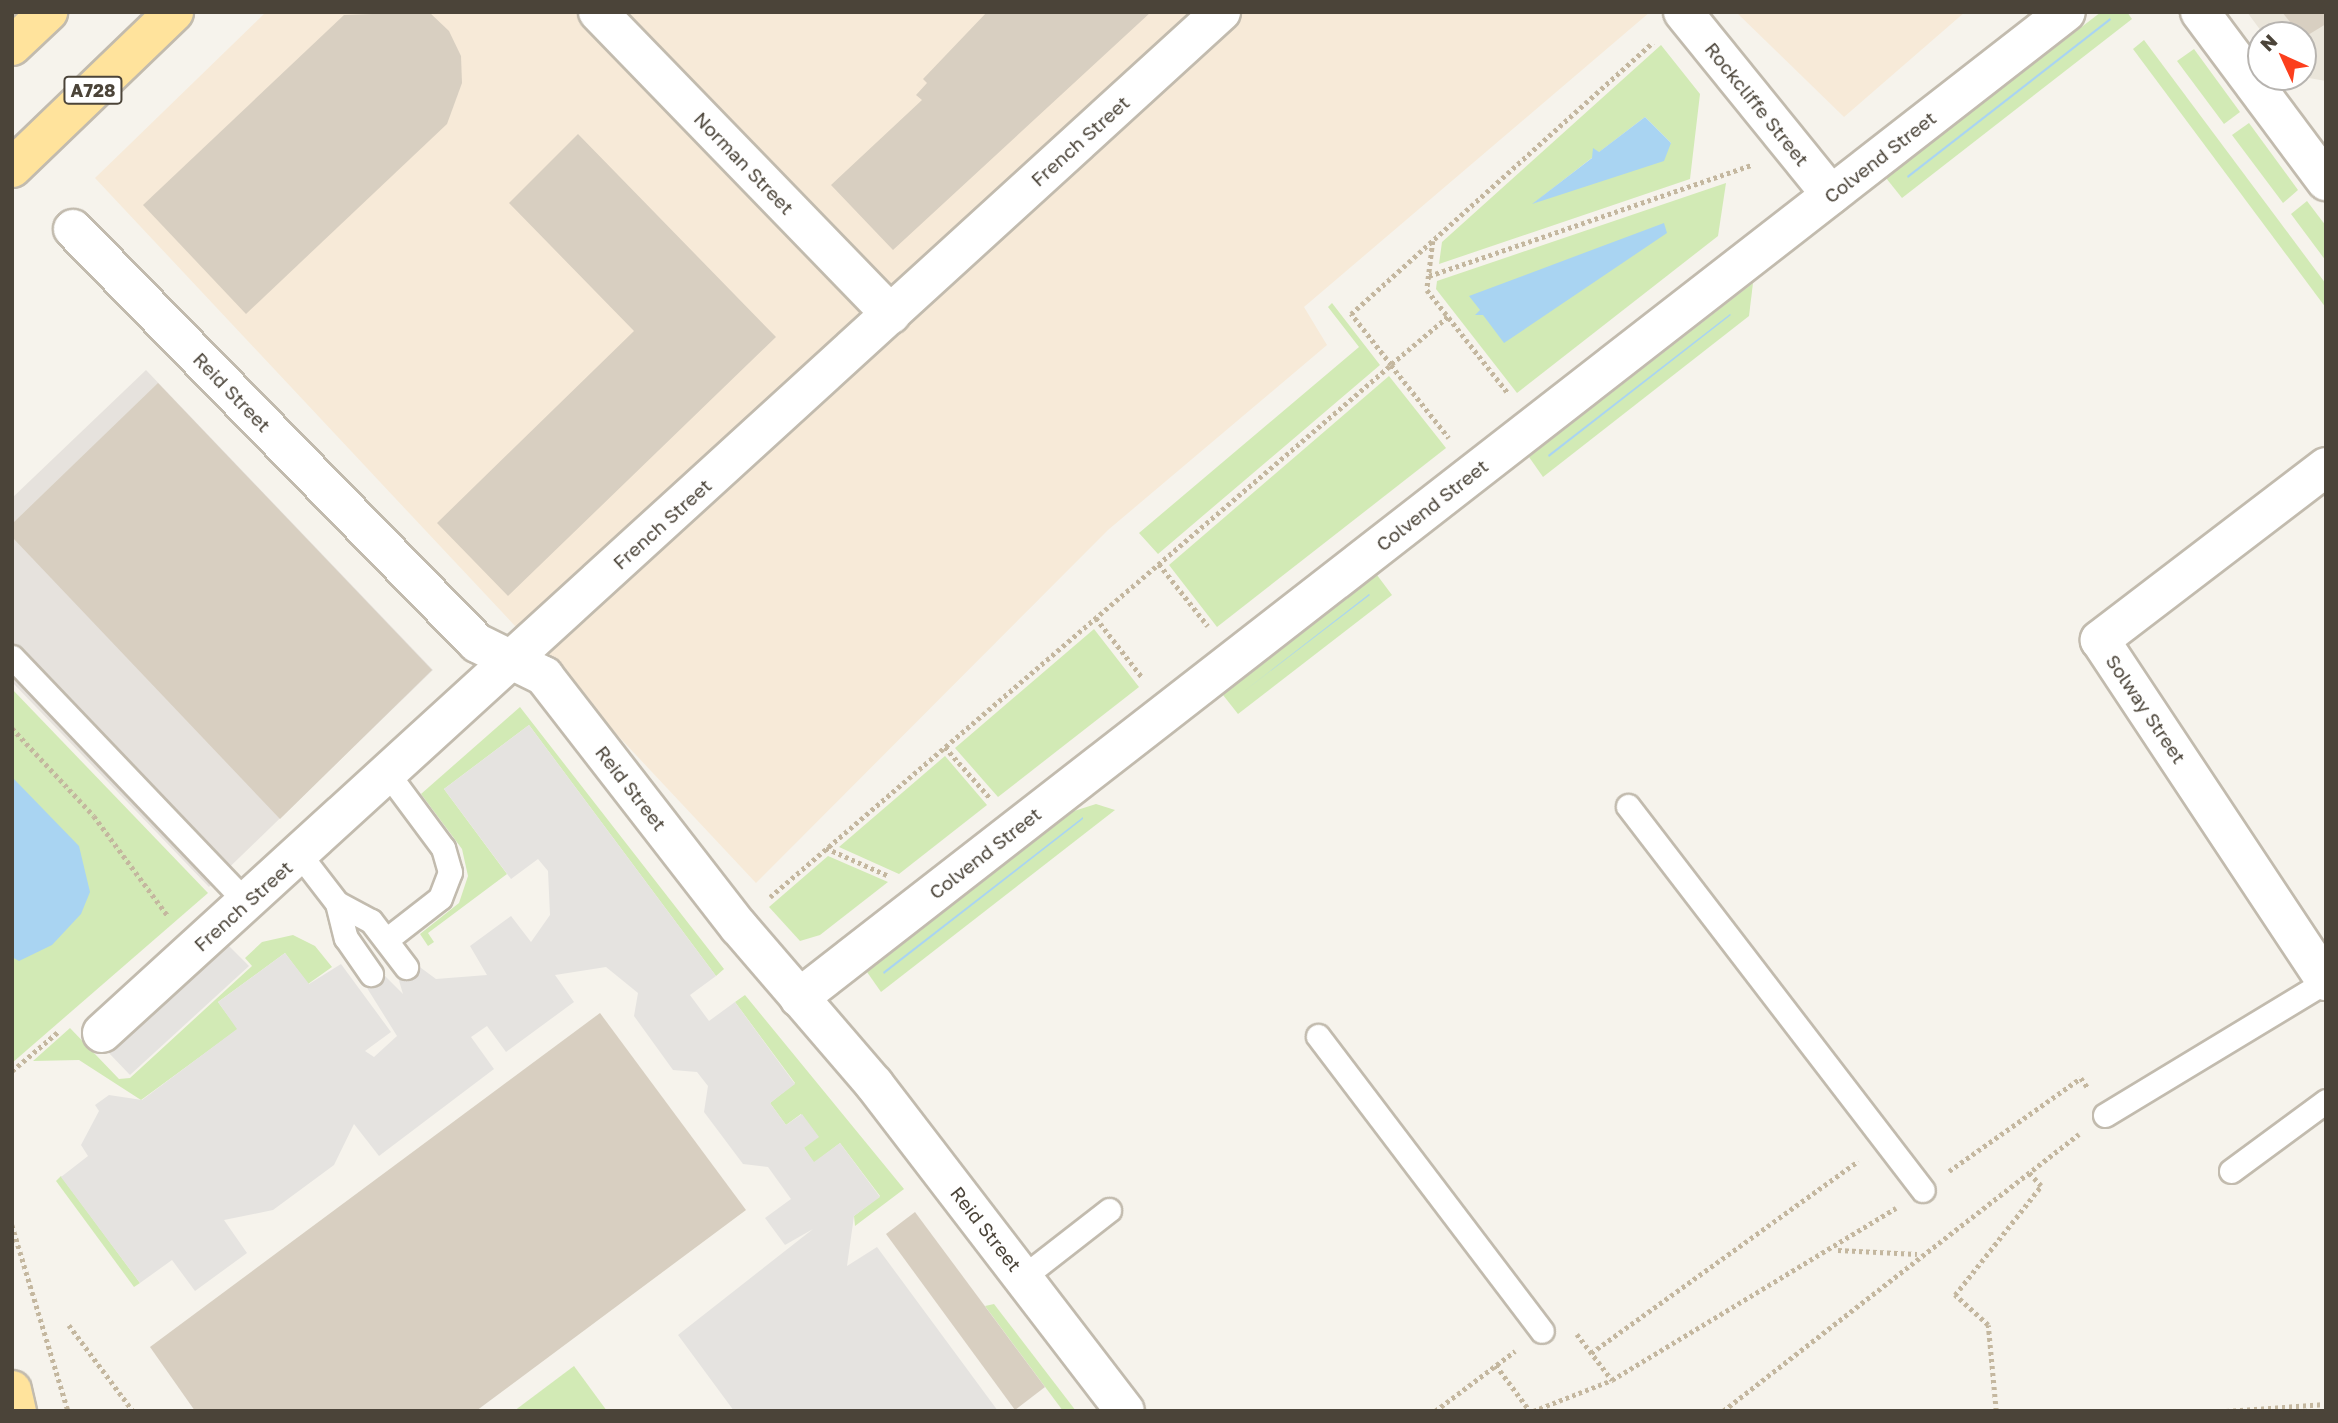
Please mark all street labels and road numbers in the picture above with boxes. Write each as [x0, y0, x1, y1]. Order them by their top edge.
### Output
street label: Rockcliffe Street [1700, 38, 1814, 170]
road number: A728 [63, 76, 123, 104]
street label: French Street [1026, 91, 1134, 191]
street label: Colvend Street [1820, 106, 1940, 208]
street label: Norman Street [689, 107, 799, 219]
street label: Reid Street [189, 348, 275, 436]
street label: Colvend Street [1372, 454, 1492, 556]
street label: French Street [608, 474, 716, 574]
street label: Solway Street [2101, 650, 2191, 768]
street label: Reid Street [591, 741, 671, 835]
street label: Colvend Street [925, 802, 1045, 904]
street label: French Street [189, 856, 297, 956]
street label: Reid Street [946, 1182, 1026, 1276]

